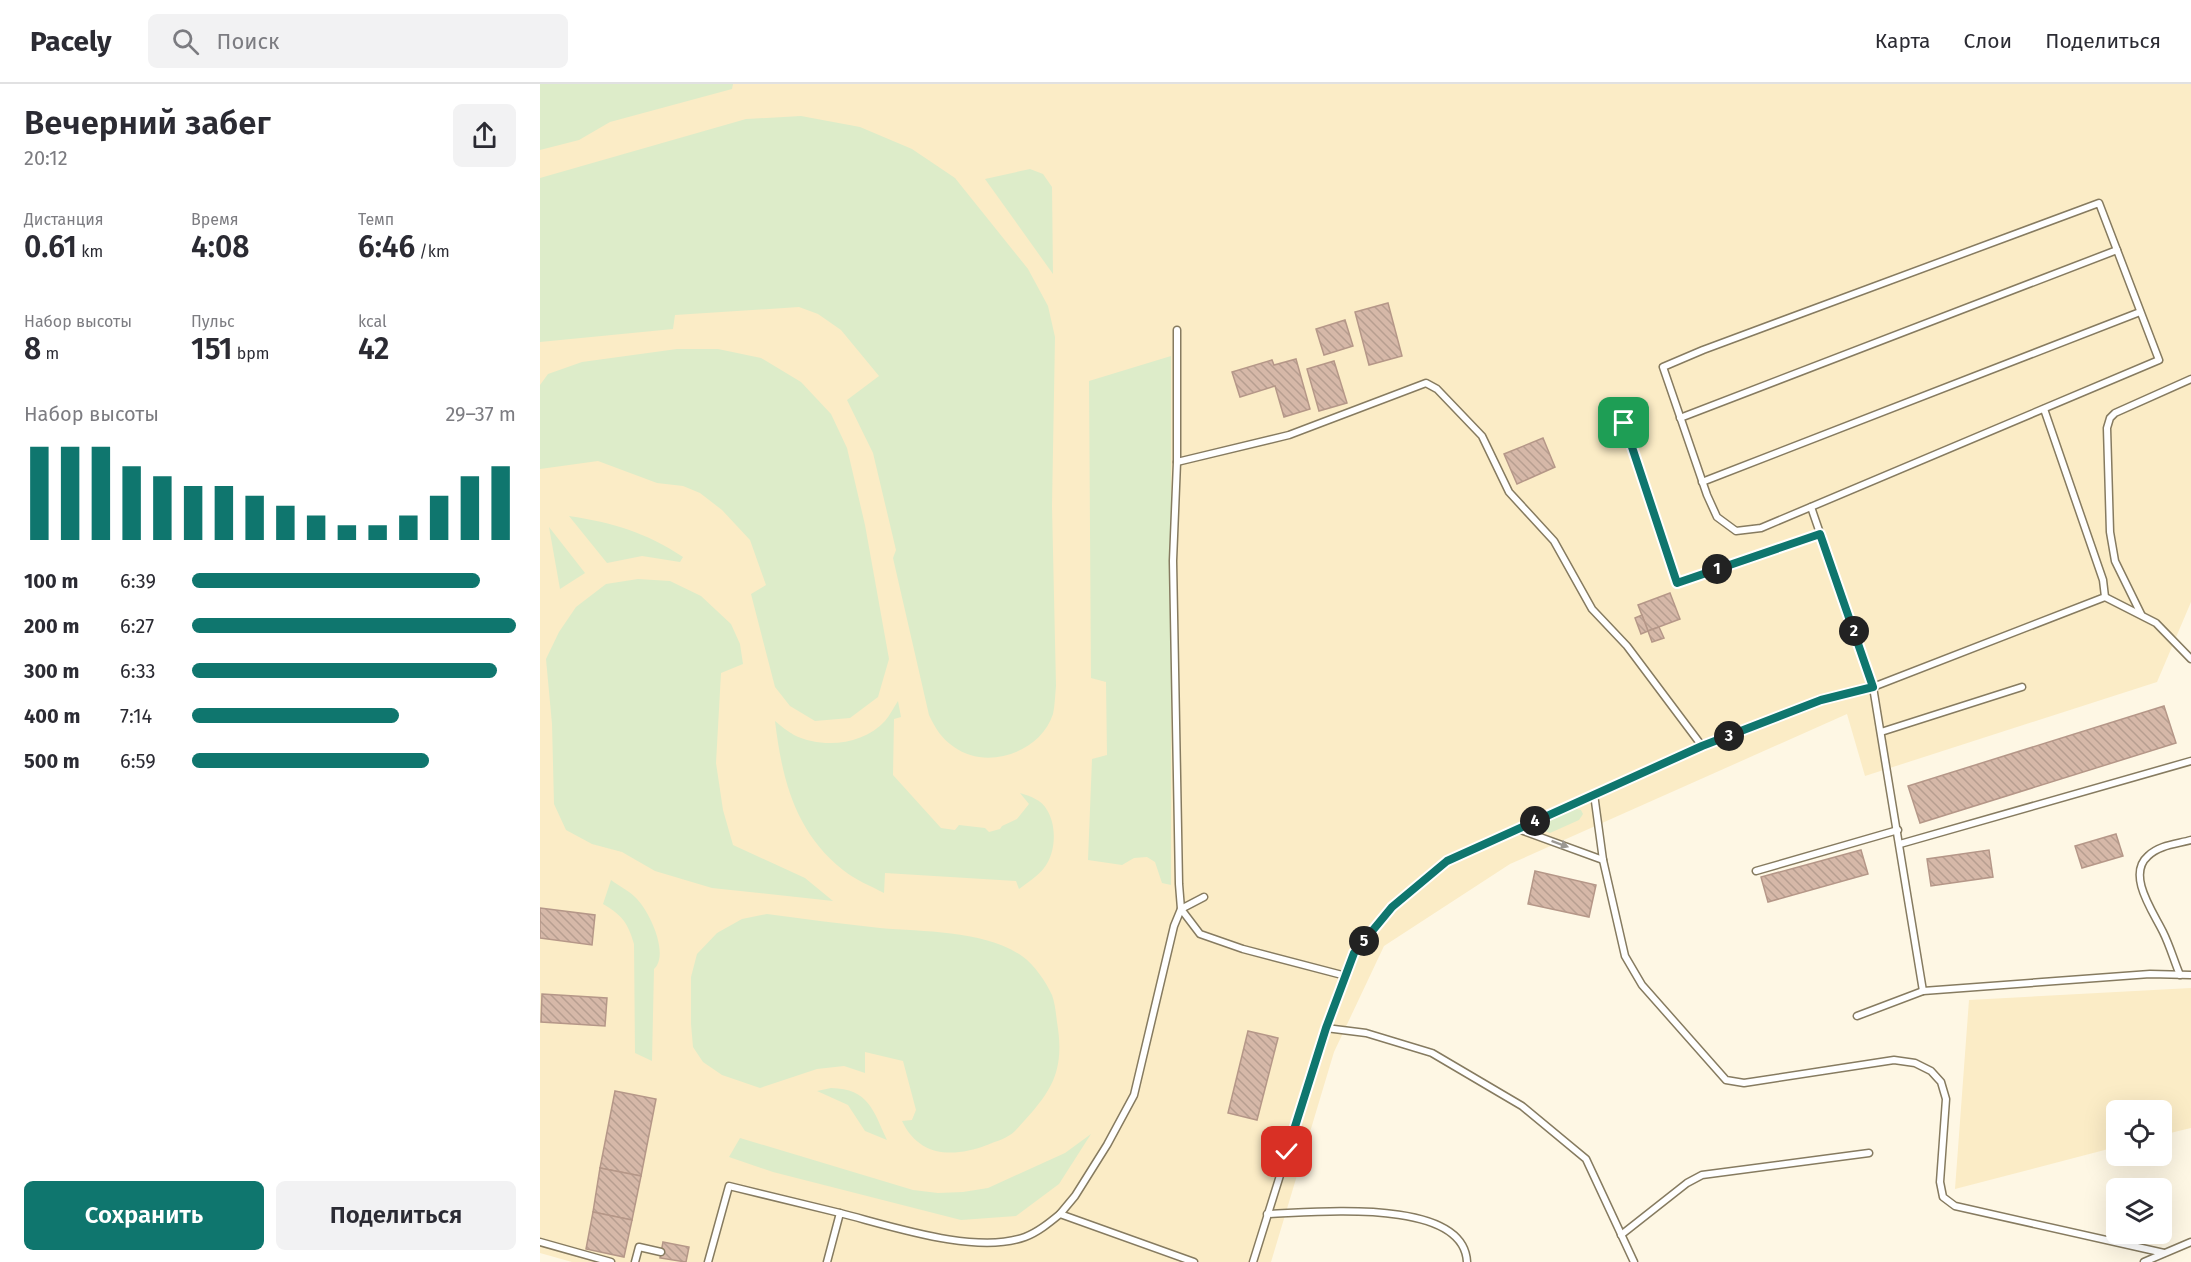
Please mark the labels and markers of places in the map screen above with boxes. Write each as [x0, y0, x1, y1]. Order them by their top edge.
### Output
pin [1598, 397, 1649, 448]
pin: 1 [1702, 554, 1732, 584]
pin: 2 [1839, 616, 1869, 646]
pin: 3 [1714, 721, 1744, 751]
pin: 4 [1520, 806, 1550, 836]
pin: 5 [1349, 926, 1379, 956]
pin [1261, 1126, 1312, 1177]

